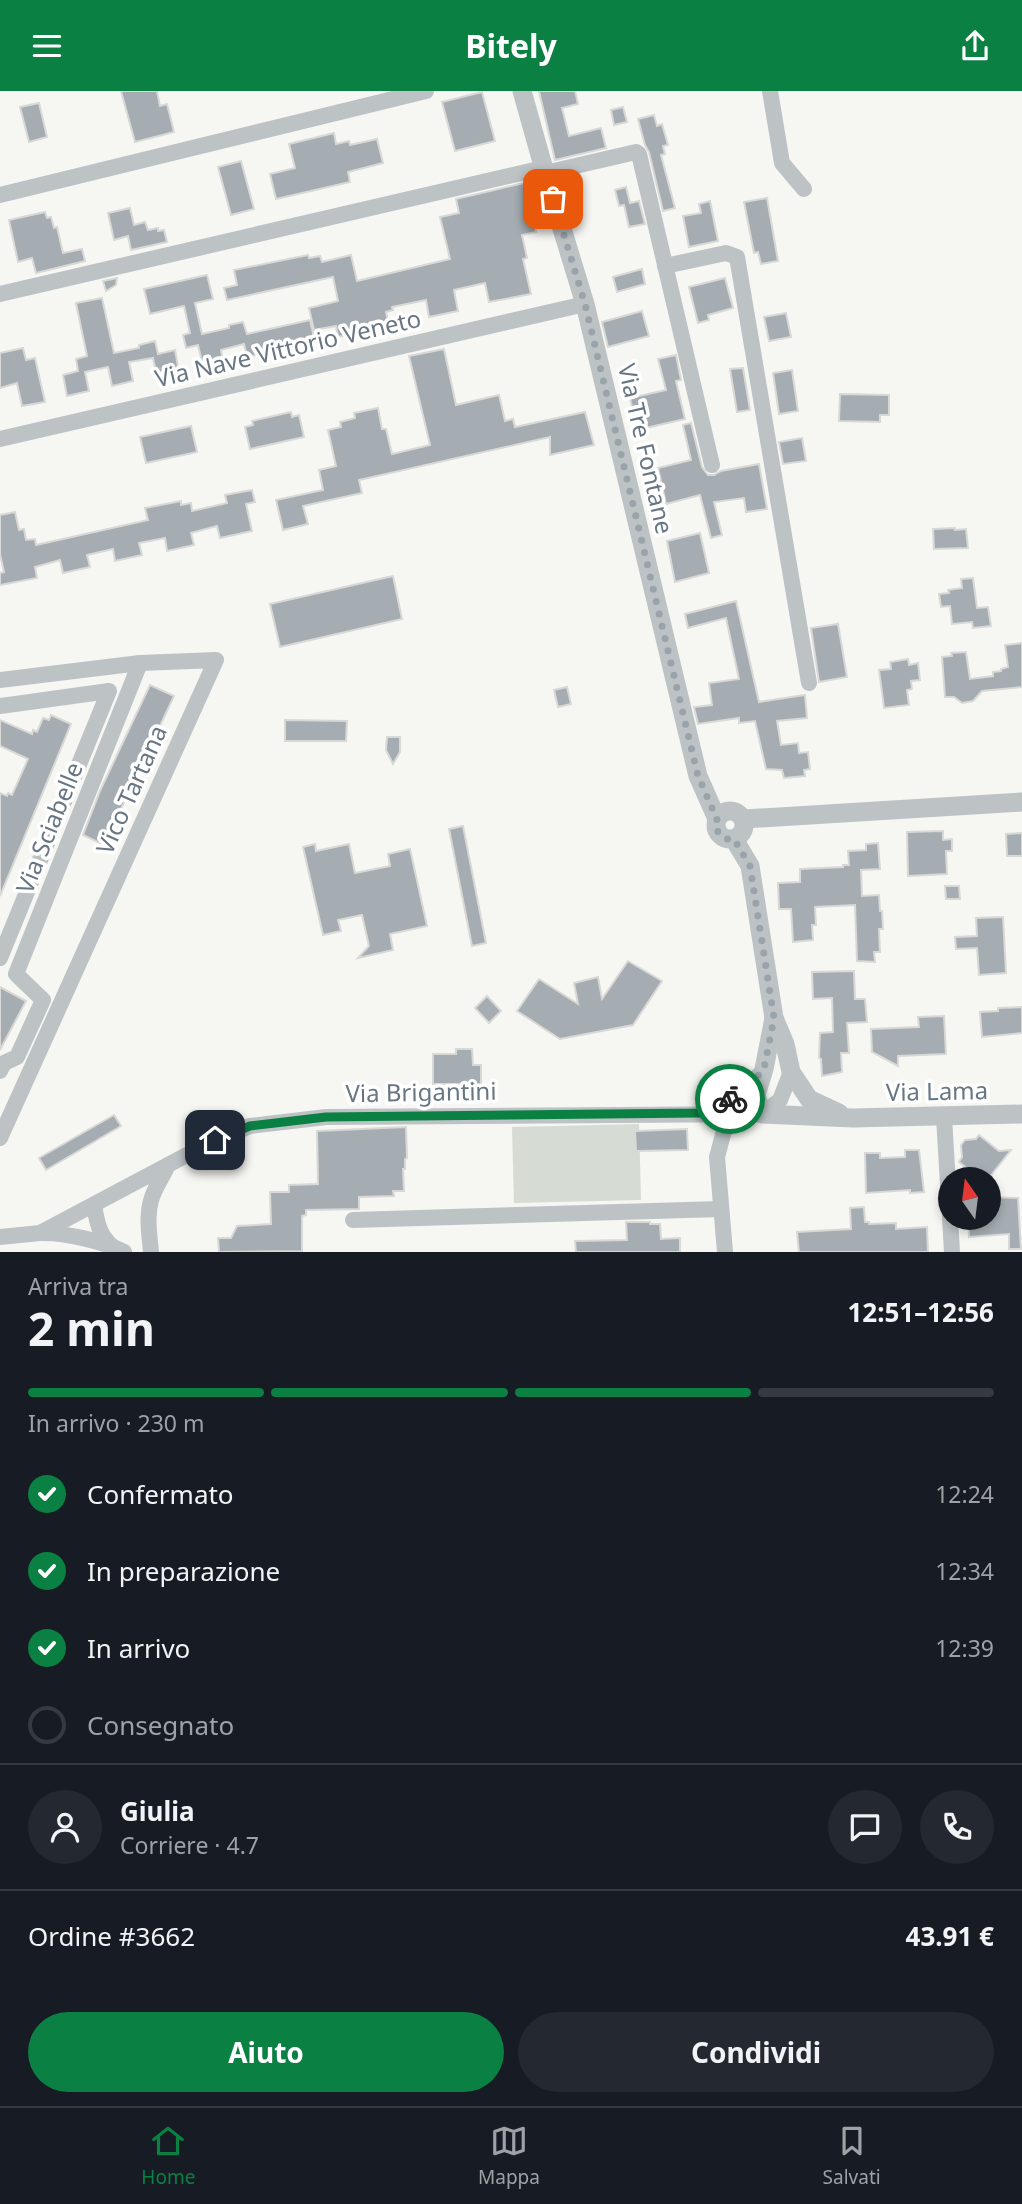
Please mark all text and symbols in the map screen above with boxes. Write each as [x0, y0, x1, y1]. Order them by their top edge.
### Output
text: Bitely [465, 24, 557, 67]
icon: menu [28, 27, 66, 65]
icon: share [956, 27, 994, 65]
pin [523, 169, 583, 229]
icon: bag [534, 180, 572, 218]
street label: Via Nave Vittorio Veneto [151, 301, 424, 394]
street label: Via Tre Fontane [611, 360, 682, 537]
street label: Vico Tartana [87, 720, 174, 859]
street label: Via Sciabelle [7, 757, 90, 898]
courier [695, 1064, 765, 1134]
street label: Via Lama [886, 1073, 988, 1108]
street label: Via Brigantini [345, 1074, 497, 1109]
icon: bike [711, 1080, 749, 1118]
pin [185, 1110, 245, 1170]
icon: home [196, 1121, 234, 1159]
north arrow [938, 1167, 1001, 1230]
map controls [938, 1167, 1001, 1230]
text: Arriva tra [28, 1270, 128, 1302]
text: 12:51–12:56 [847, 1294, 994, 1330]
text: 2 min [28, 1297, 155, 1359]
text: In arrivo · 230 m [28, 1407, 205, 1439]
icon: check [28, 1475, 66, 1513]
text: Confermato [87, 1476, 234, 1512]
text: 12:24 [935, 1478, 994, 1510]
icon: check [28, 1552, 66, 1590]
text: In preparazione [87, 1553, 280, 1589]
text: 12:34 [935, 1555, 994, 1587]
icon: check [28, 1629, 66, 1667]
text: In arrivo [87, 1630, 190, 1666]
text: 12:39 [935, 1632, 994, 1664]
text: Consegnato [87, 1707, 234, 1743]
button: person [28, 1790, 102, 1864]
button: chat [828, 1790, 902, 1864]
button: phone [920, 1790, 994, 1864]
text: Giulia [120, 1793, 195, 1829]
text: Corriere · 4.7 [120, 1829, 259, 1861]
text: Ordine #3662 [28, 1918, 195, 1954]
text: 43.91 € [906, 1918, 994, 1954]
button: Aiuto [28, 2012, 504, 2092]
button: Condividi [518, 2012, 994, 2092]
tab: Home [141, 2122, 195, 2190]
tab: Mappa [478, 2122, 540, 2190]
tab: Salvati [823, 2122, 881, 2190]

